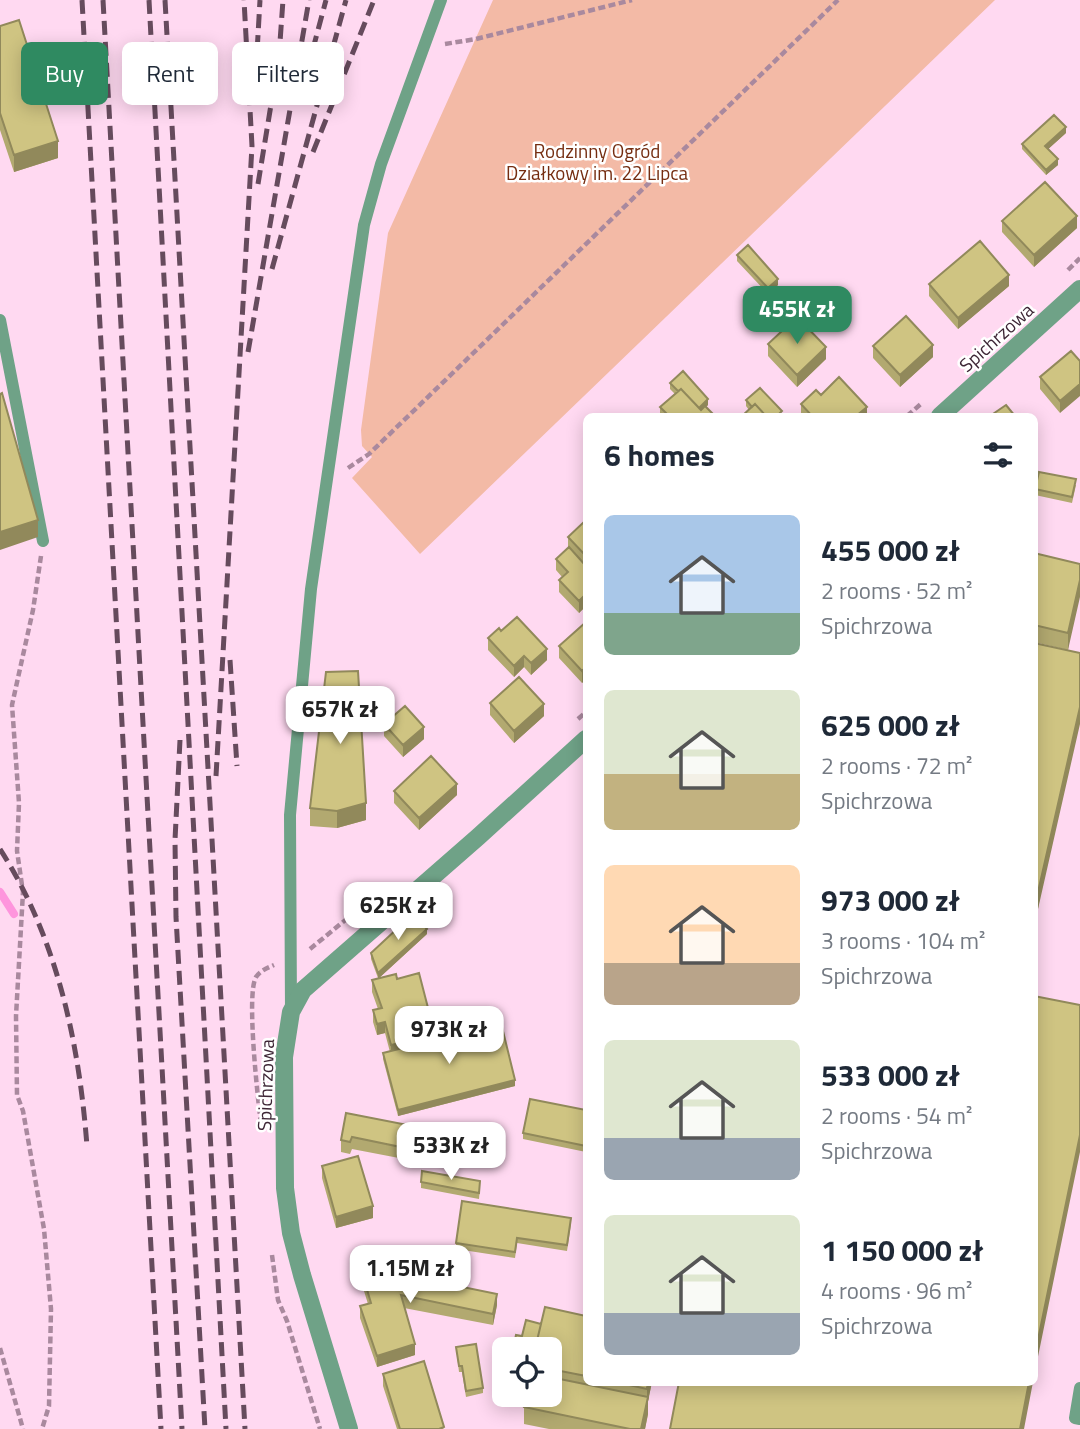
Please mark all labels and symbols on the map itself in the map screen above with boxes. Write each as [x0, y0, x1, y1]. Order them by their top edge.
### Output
park label: Rodzinny Ogród Działkowy im. 22 Lipca [506, 136, 688, 187]
pin: 455K zł [732, 286, 862, 346]
street label: Spichrzowa [952, 295, 1040, 379]
pin: 657K zł [275, 686, 405, 746]
pin: 625K zł [333, 883, 463, 942]
pin: 973K zł [384, 1006, 514, 1066]
street label: Spichrzowa [249, 1038, 281, 1131]
pin: 533K zł [386, 1122, 516, 1182]
pin: 1.15M zł [338, 1246, 482, 1305]

